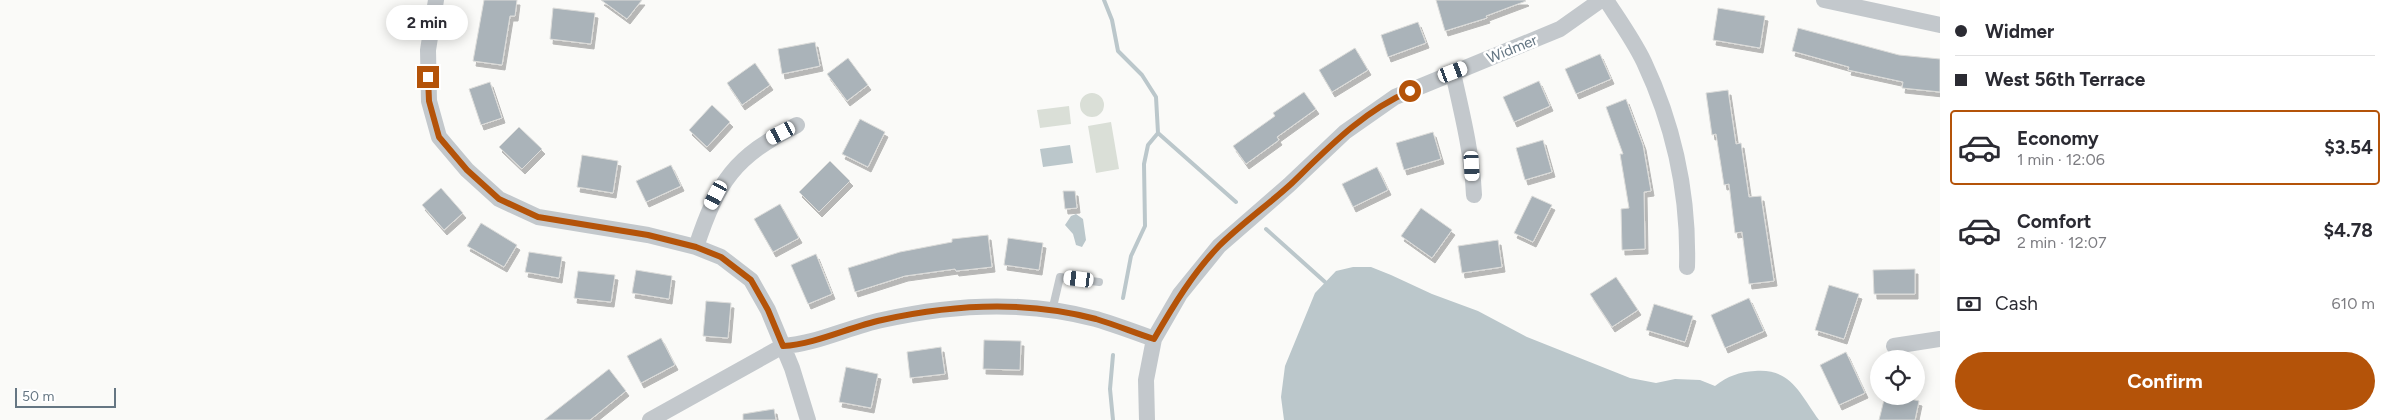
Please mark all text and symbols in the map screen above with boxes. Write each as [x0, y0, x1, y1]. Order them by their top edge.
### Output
callout: 2 min [387, 5, 469, 40]
text: 2 min [407, 13, 447, 32]
text: Widmer [1985, 20, 2054, 43]
street label: Widmer [1484, 31, 1540, 67]
car [1436, 60, 1469, 84]
route end [417, 66, 439, 88]
text: West 56th Terrace [1985, 68, 2145, 91]
route start [1399, 80, 1421, 102]
car [764, 120, 797, 146]
icon: car [1957, 125, 2002, 170]
text: Economy [2017, 127, 2099, 150]
text: $3.54 [2324, 136, 2373, 159]
text: 1 min · 12:06 [2017, 150, 2105, 169]
car [1463, 151, 1480, 181]
car [702, 178, 729, 212]
icon: car [1957, 208, 2002, 253]
text: Comfort [2017, 210, 2092, 233]
text: $4.78 [2324, 219, 2373, 242]
text: 2 min · 12:07 [2017, 233, 2107, 252]
car [1063, 270, 1094, 288]
icon: cash [1955, 290, 1983, 318]
text: Cash [1995, 292, 2038, 315]
text: 610 m [2332, 294, 2375, 313]
map controls [1870, 350, 1925, 405]
button: locate [1870, 350, 1925, 405]
button: Confirm [1955, 352, 2375, 410]
scale bar [15, 385, 116, 408]
text: 50 m [22, 388, 54, 405]

